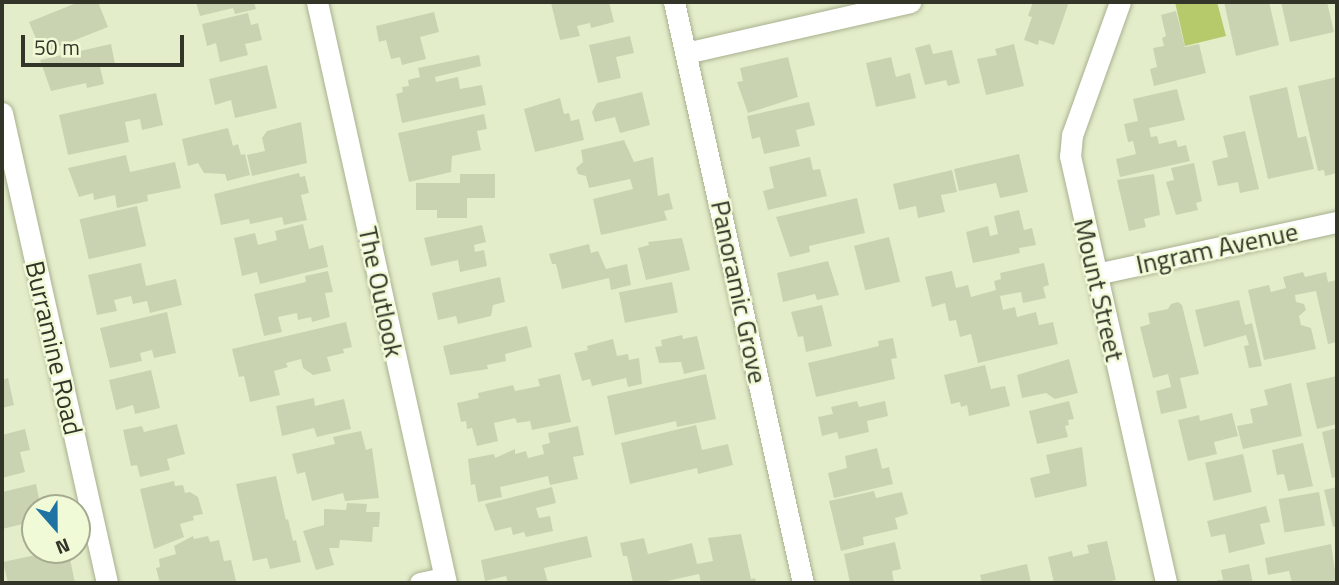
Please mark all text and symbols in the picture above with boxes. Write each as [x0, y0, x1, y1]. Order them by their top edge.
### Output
scale bar [24, 21, 187, 65]
text: 50 m [34, 31, 80, 63]
street label: Panoramic Grove [704, 198, 774, 386]
street label: Mount Street [1067, 216, 1131, 364]
street label: Ingram Avenue [1133, 216, 1301, 280]
street label: The Outlook [352, 224, 410, 360]
street label: Burramine Road [19, 258, 89, 438]
north arrow [21, 494, 91, 564]
text: N [52, 531, 74, 563]

